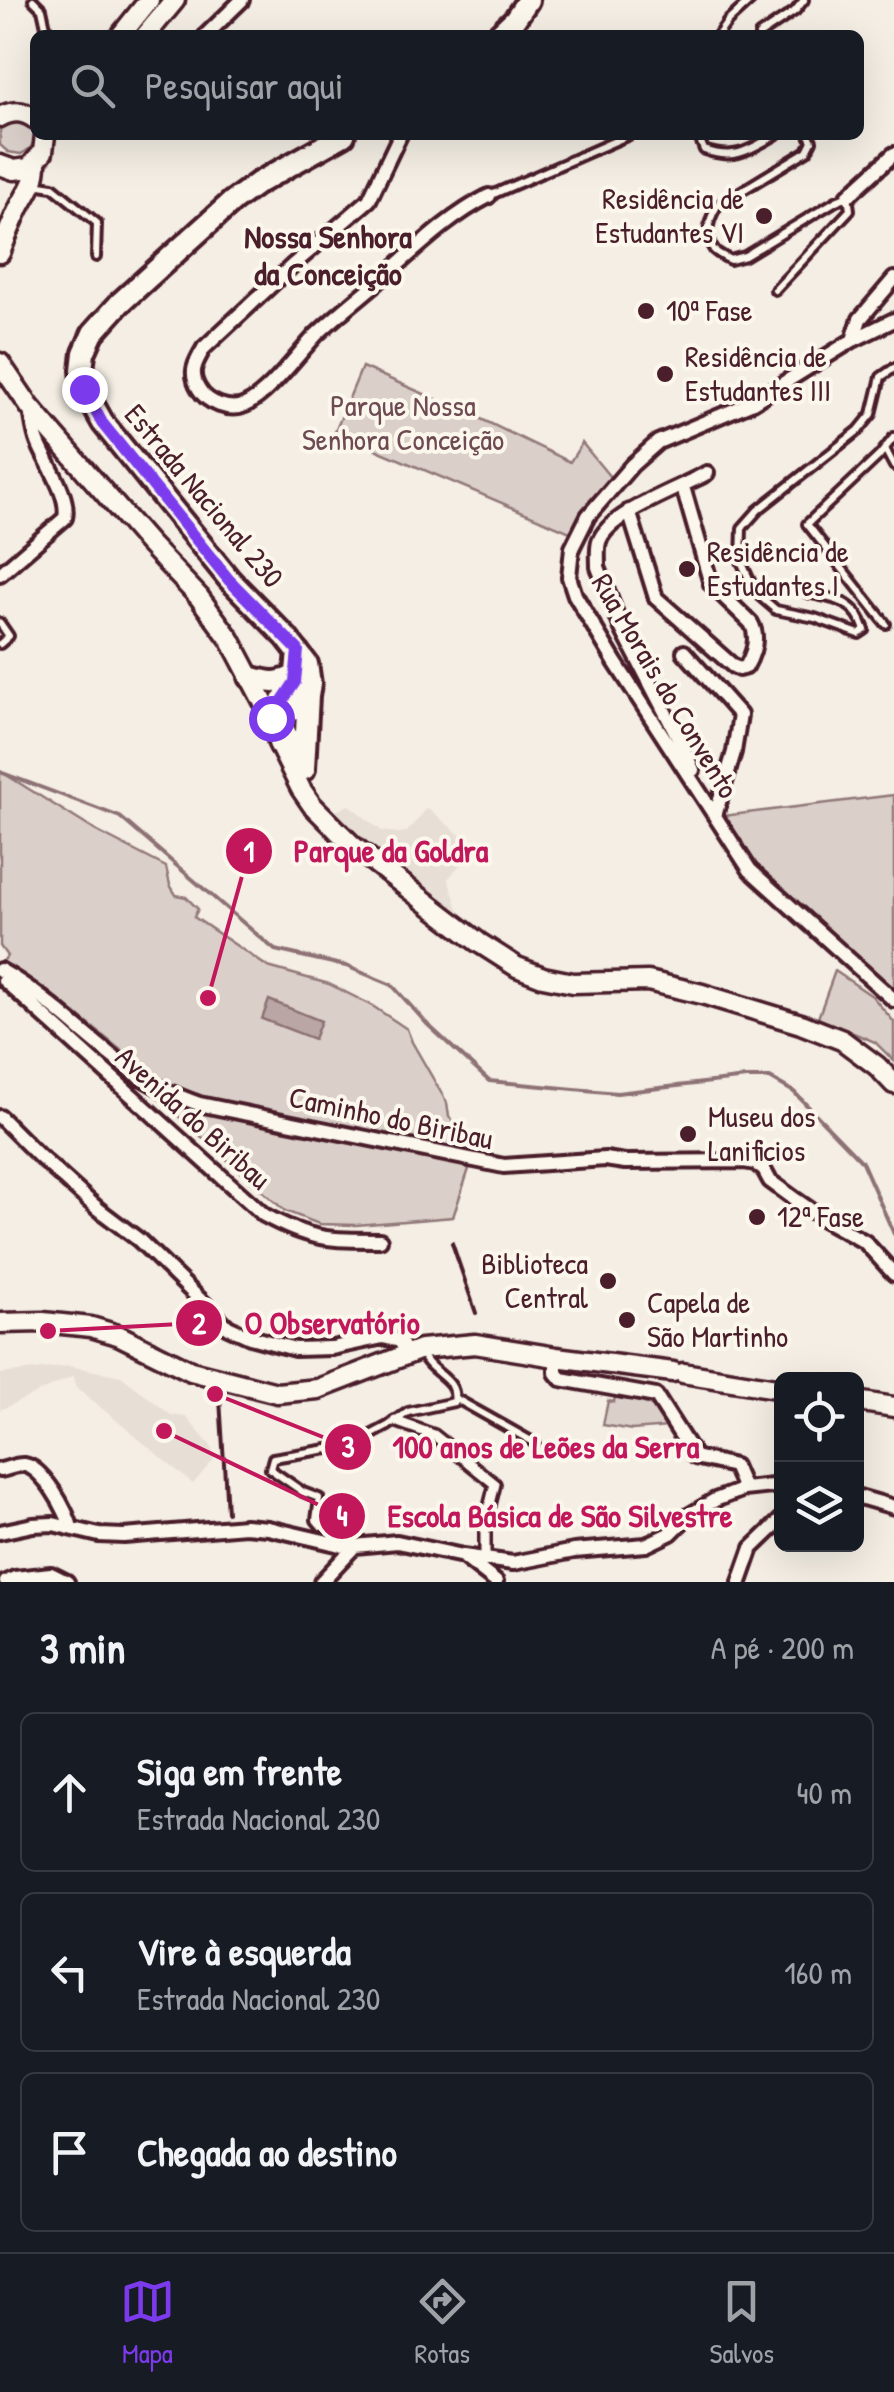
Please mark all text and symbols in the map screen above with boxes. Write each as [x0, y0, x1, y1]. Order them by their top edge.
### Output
search box [30, 30, 864, 140]
icon: search [65, 58, 120, 113]
text: Pesquisar aqui [145, 59, 343, 111]
place label: Residência de Estudantes VI [595, 178, 744, 252]
marker: Residência de Estudantes VI [753, 205, 775, 227]
district label: Nossa Senhora da Conceição [244, 215, 412, 295]
place label: 10ª Fase [666, 290, 752, 330]
marker: 10ª Fase [635, 300, 657, 322]
place label: Residência de Estudantes III [685, 336, 831, 410]
marker: Residência de Estudantes III [654, 363, 676, 385]
route end [62, 367, 108, 413]
park label: Parque Nossa Senhora Conceição [302, 385, 504, 459]
street label: Estrada Nacional 230 [116, 395, 293, 596]
place label: Residência de Estudantes I [707, 531, 849, 605]
marker: Residência de Estudantes I [676, 558, 698, 580]
street label: Rua Morais do Convento [583, 566, 749, 805]
route start [249, 696, 295, 742]
callout: Parque da Goldra [224, 820, 508, 882]
text: Parque da Goldra [294, 829, 489, 873]
text: 1 [244, 831, 255, 871]
street label: Avenida do Biribau [107, 1037, 280, 1198]
street label: Caminho do Biribau [286, 1076, 497, 1158]
place label: Museu dos Lanificios [708, 1096, 816, 1170]
marker: Museu dos Lanificios [677, 1123, 699, 1145]
place label: 12ª Fase [777, 1196, 864, 1236]
marker: 12ª Fase [746, 1206, 768, 1228]
place label: Biblioteca Central [481, 1243, 588, 1317]
marker: Biblioteca Central [597, 1270, 619, 1292]
place label: Capela de São Martinho [647, 1282, 788, 1356]
callout: O Observatório [174, 1292, 439, 1354]
text: O Observatório [244, 1301, 420, 1344]
text: 2 [192, 1303, 207, 1343]
marker: Capela de São Martinho [616, 1309, 638, 1331]
map controls [774, 1372, 864, 1552]
button: locate [774, 1372, 864, 1462]
callout: 100 anos de Leões da Serra [323, 1416, 720, 1478]
text: 100 anos de Leões da Serra [393, 1425, 700, 1468]
text: 3 [341, 1426, 355, 1466]
button: layers [774, 1462, 864, 1552]
callout: Escola Básica de São Silvestre [317, 1485, 752, 1547]
text: Escola Básica de São Silvestre [387, 1494, 733, 1537]
text: 4 [336, 1495, 348, 1535]
text: 3 min [40, 1619, 125, 1676]
text: A pé · 200 m [711, 1626, 854, 1669]
text: Siga em frente [137, 1745, 342, 1797]
icon: ahead [42, 1765, 97, 1820]
text: 40 m [797, 1771, 852, 1814]
text: Estrada Nacional 230 [137, 1797, 380, 1840]
text: Vire à esquerda [137, 1925, 351, 1977]
icon: left [42, 1945, 97, 2000]
text: 160 m [784, 1951, 852, 1994]
text: Estrada Nacional 230 [137, 1977, 380, 2020]
icon: arrive [42, 2125, 97, 2180]
text: Chegada ao destino [137, 2126, 397, 2178]
tab: Mapa [120, 2274, 175, 2372]
tab: Rotas [415, 2274, 470, 2372]
tab: Salvos [710, 2274, 774, 2372]

